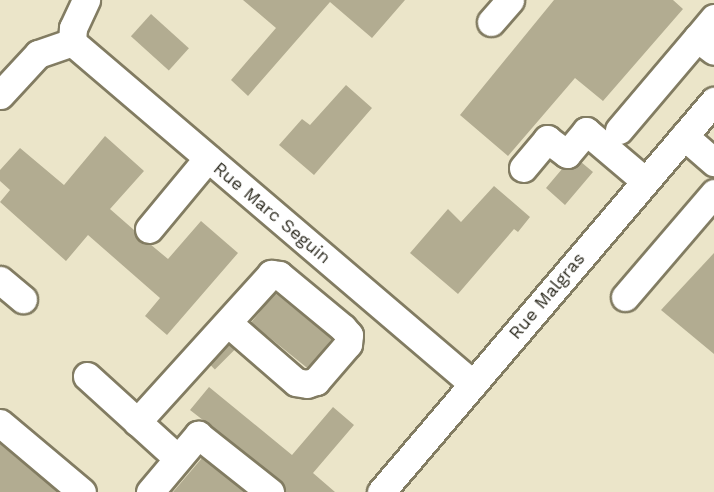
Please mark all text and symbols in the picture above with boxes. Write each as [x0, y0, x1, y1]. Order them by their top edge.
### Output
street label: Rue Marc Seguin [209, 158, 335, 268]
street label: Rue Malgras [504, 248, 590, 344]

